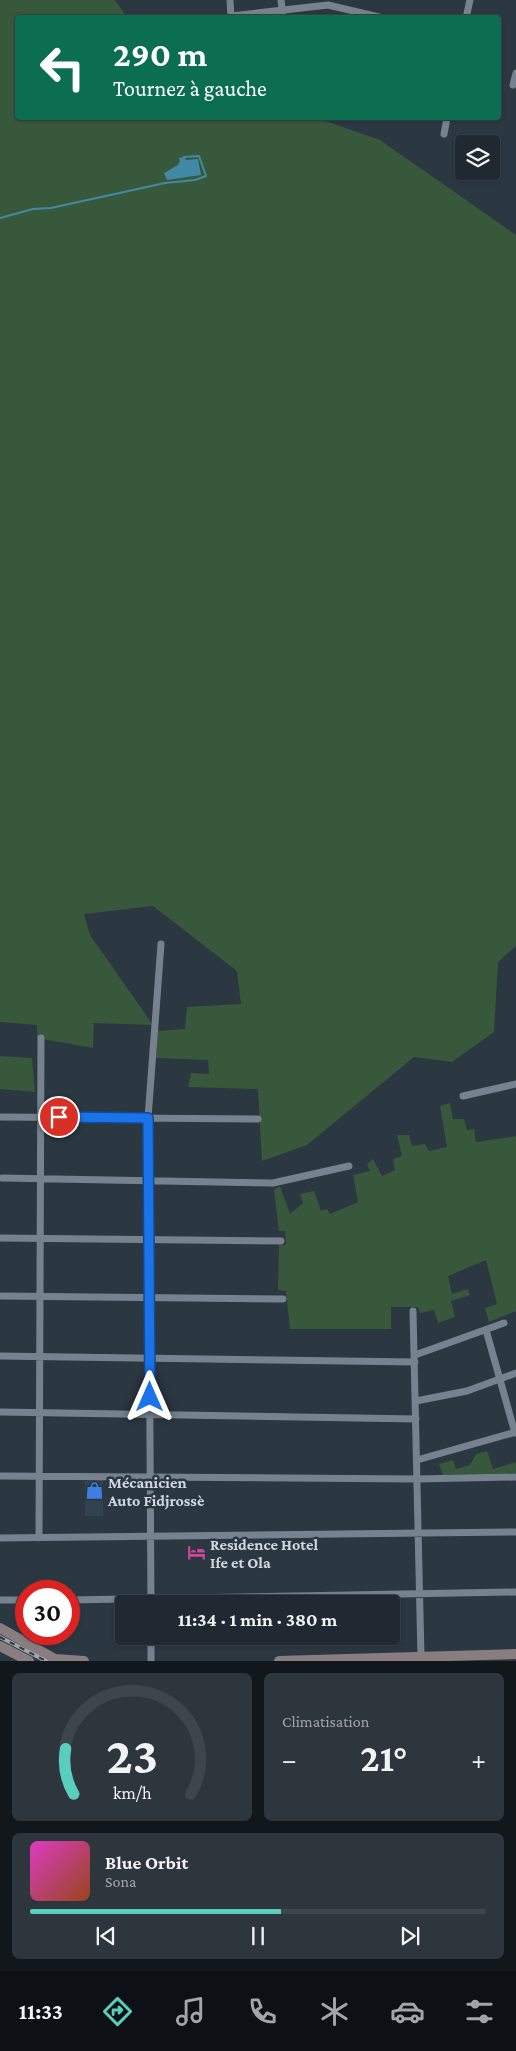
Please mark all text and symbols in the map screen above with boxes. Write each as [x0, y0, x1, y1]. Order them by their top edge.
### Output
icon: left [30, 35, 95, 100]
text: 290 m [113, 35, 207, 74]
text: Tournez à gauche [113, 76, 267, 101]
map controls [455, 135, 500, 180]
button: layers [455, 135, 500, 180]
pin [38, 1096, 80, 1138]
icon: arrive [45, 1103, 73, 1131]
position arrow [123, 1370, 175, 1422]
place label: Mécanicien Auto Fidjrossè [107, 1474, 205, 1510]
shop icon: Mécanicien Auto Fidjrossè [84, 1481, 104, 1501]
place label: Residence Hotel Ife et Ola [210, 1536, 318, 1571]
hotel icon: Residence Hotel Ife et Ola [186, 1543, 206, 1563]
speed limit sign: 30 [15, 1580, 80, 1645]
text: 11:34 · 1 min · 380 m [178, 1609, 337, 1630]
text: Climatisation [282, 1713, 369, 1730]
text: 23 [106, 1726, 158, 1784]
text: 21° [360, 1737, 408, 1779]
text: − [282, 1744, 297, 1775]
text: + [471, 1744, 486, 1775]
text: km/h [113, 1783, 152, 1803]
text: Blue Orbit [105, 1852, 188, 1873]
text: Sona [105, 1873, 136, 1890]
icon: previous [92, 1922, 120, 1950]
icon: pause [244, 1922, 272, 1950]
icon: next [396, 1922, 424, 1950]
icon: directions [100, 1994, 135, 2029]
icon: music [173, 1994, 208, 2029]
icon: phone [245, 1994, 280, 2029]
icon: climate [317, 1994, 352, 2029]
icon: car [390, 1994, 425, 2029]
icon: filters [462, 1994, 497, 2029]
text: 11:33 [19, 1999, 63, 2024]

